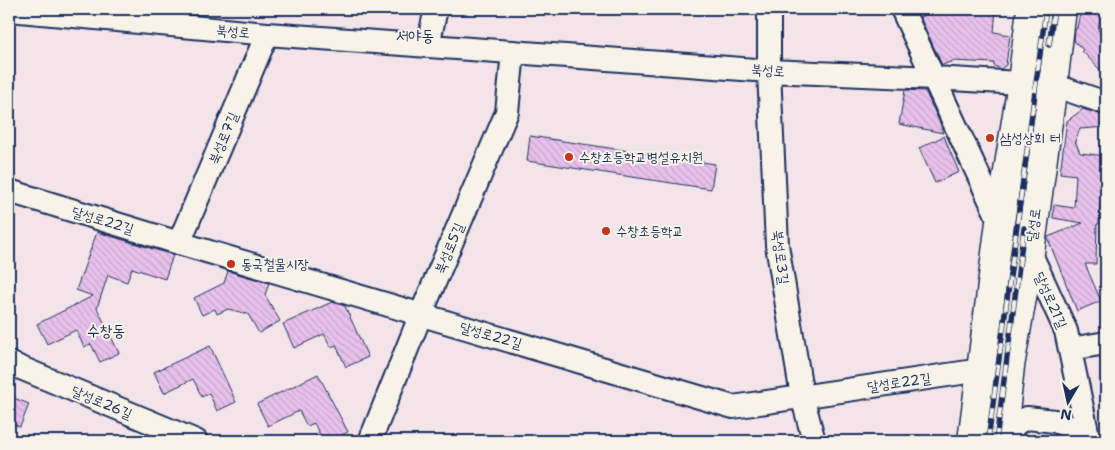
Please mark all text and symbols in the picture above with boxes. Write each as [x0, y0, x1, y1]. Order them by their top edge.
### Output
street label: 북성로 [215, 21, 251, 41]
district label: 서야동 [396, 25, 434, 46]
street label: 북성로 [751, 60, 785, 80]
street label: 북성로7길 [204, 109, 242, 167]
place label: 삼성상회 터 [1000, 129, 1061, 147]
marker: 삼성상회 터 [984, 132, 996, 144]
place label: 수창초등학교병설유치원 [579, 148, 703, 166]
marker: 수창초등학교병설유치원 [563, 151, 575, 163]
street label: 달성로22길 [70, 202, 137, 238]
street label: 달성로 [1022, 207, 1044, 243]
street label: 북성로5길 [430, 219, 468, 276]
place label: 수창초등학교 [616, 222, 684, 240]
marker: 수창초등학교 [600, 225, 612, 237]
street label: 북성로3길 [769, 229, 793, 286]
place label: 동국철물시장 [241, 255, 309, 273]
marker: 동국철물시장 [225, 258, 237, 270]
street label: 달성로21길 [1031, 269, 1072, 332]
street label: 달성로22길 [458, 318, 525, 353]
district label: 수창동 [87, 320, 125, 341]
street label: 달성로22길 [866, 369, 933, 395]
north arrow [1042, 378, 1092, 428]
street label: 달성로26길 [69, 381, 136, 423]
text: N [1059, 405, 1073, 425]

